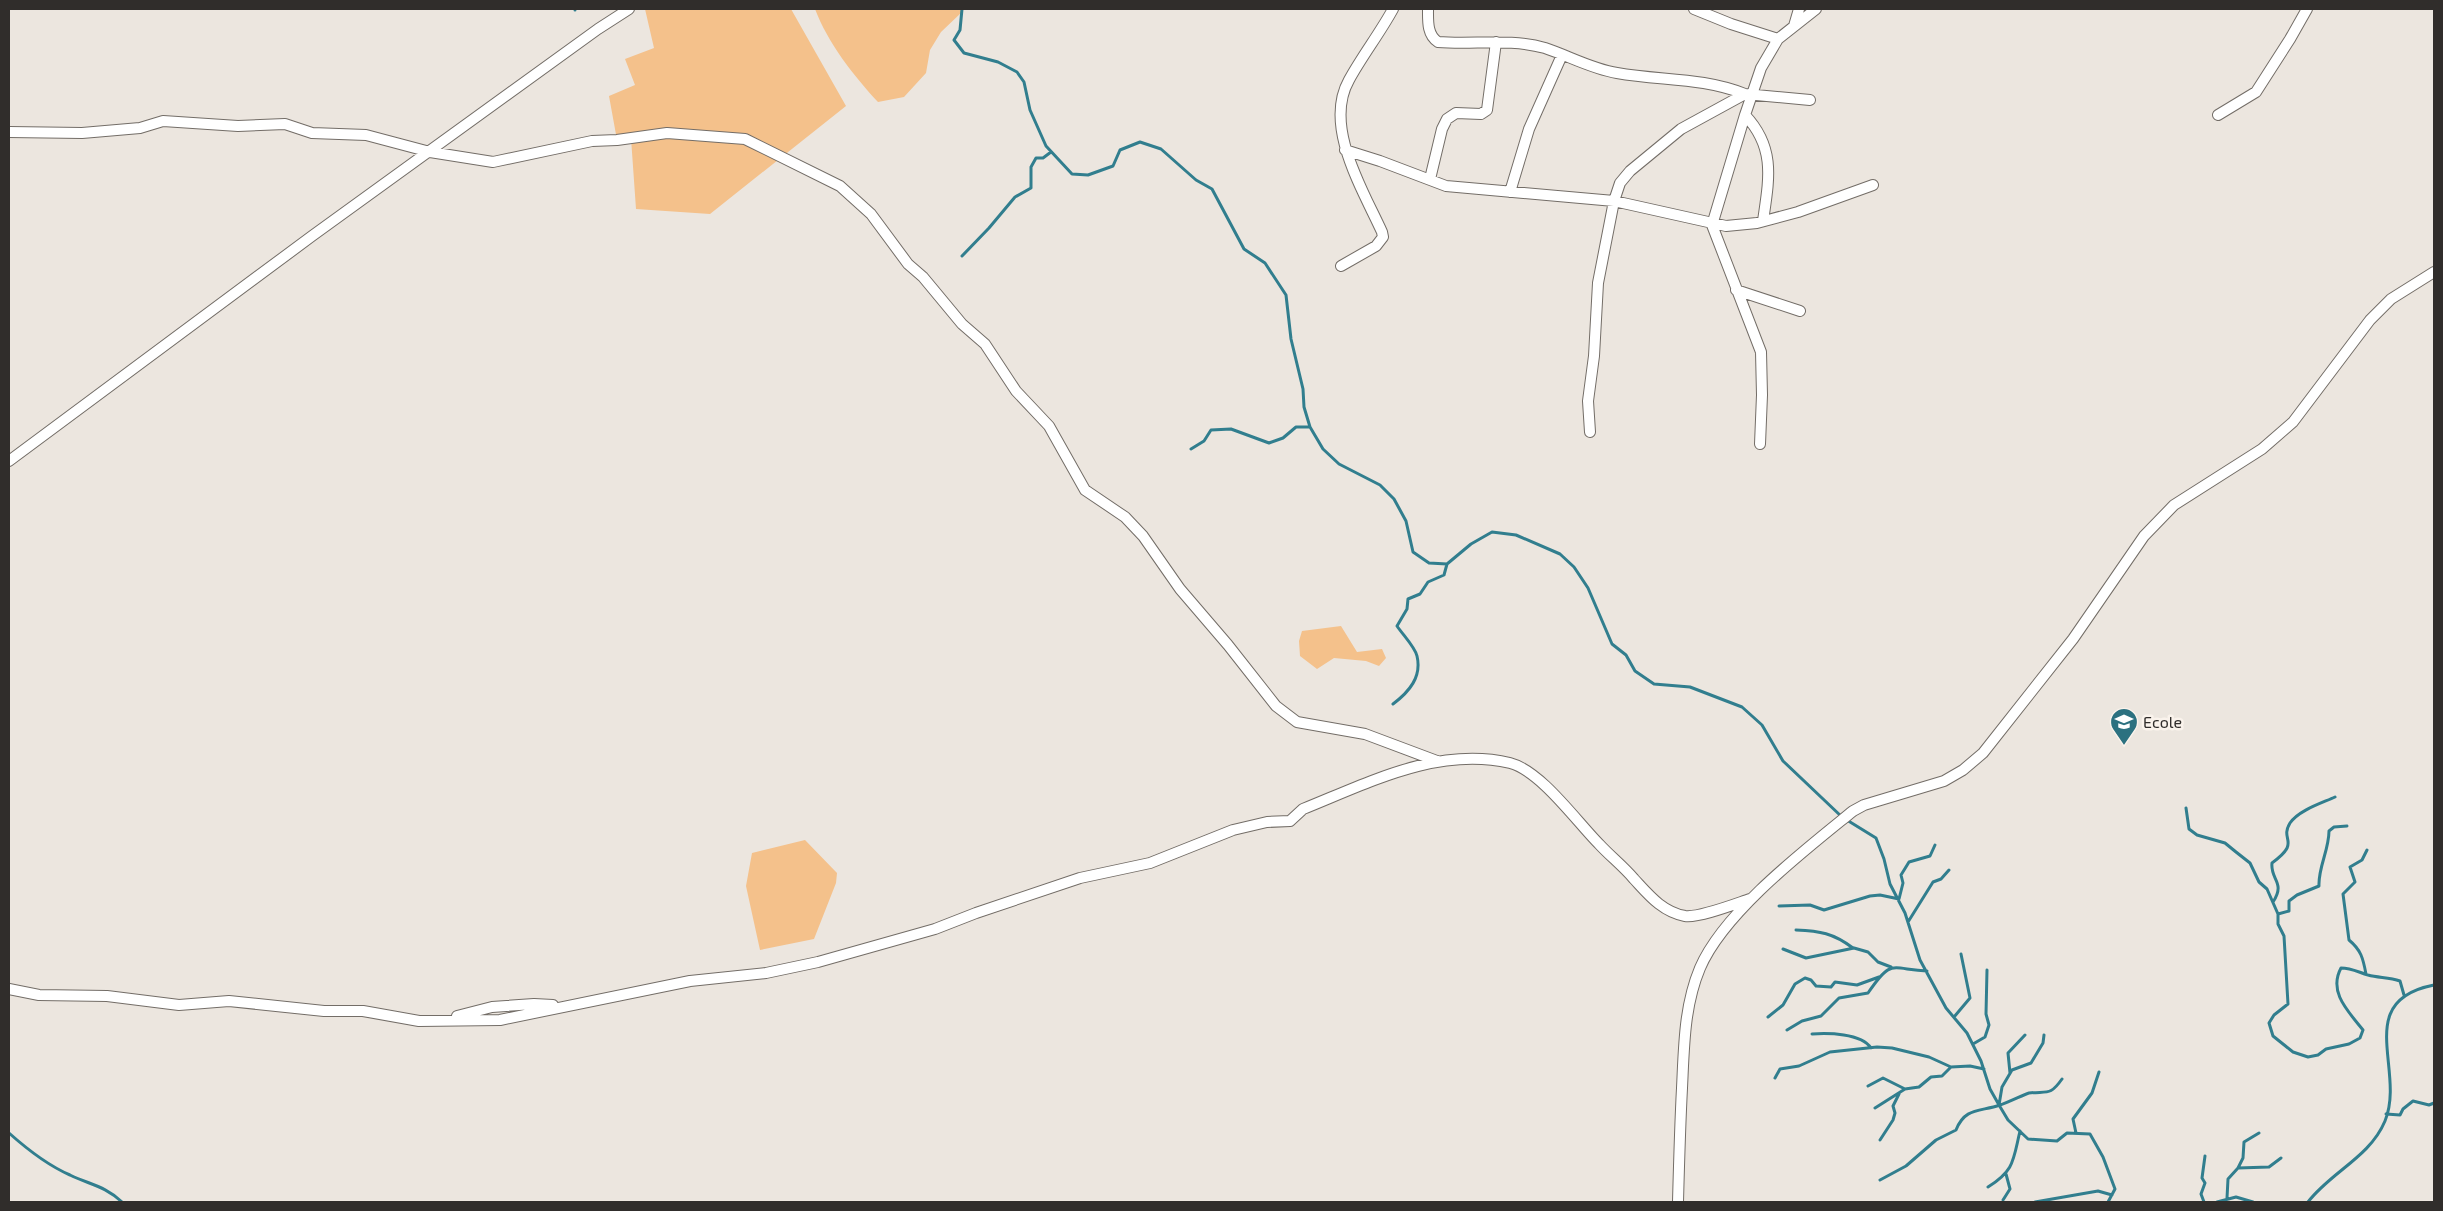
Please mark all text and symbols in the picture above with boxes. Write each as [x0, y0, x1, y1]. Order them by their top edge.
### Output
school or university icon: Ecole [2109, 707, 2139, 746]
place label: Ecole [2143, 712, 2182, 731]

